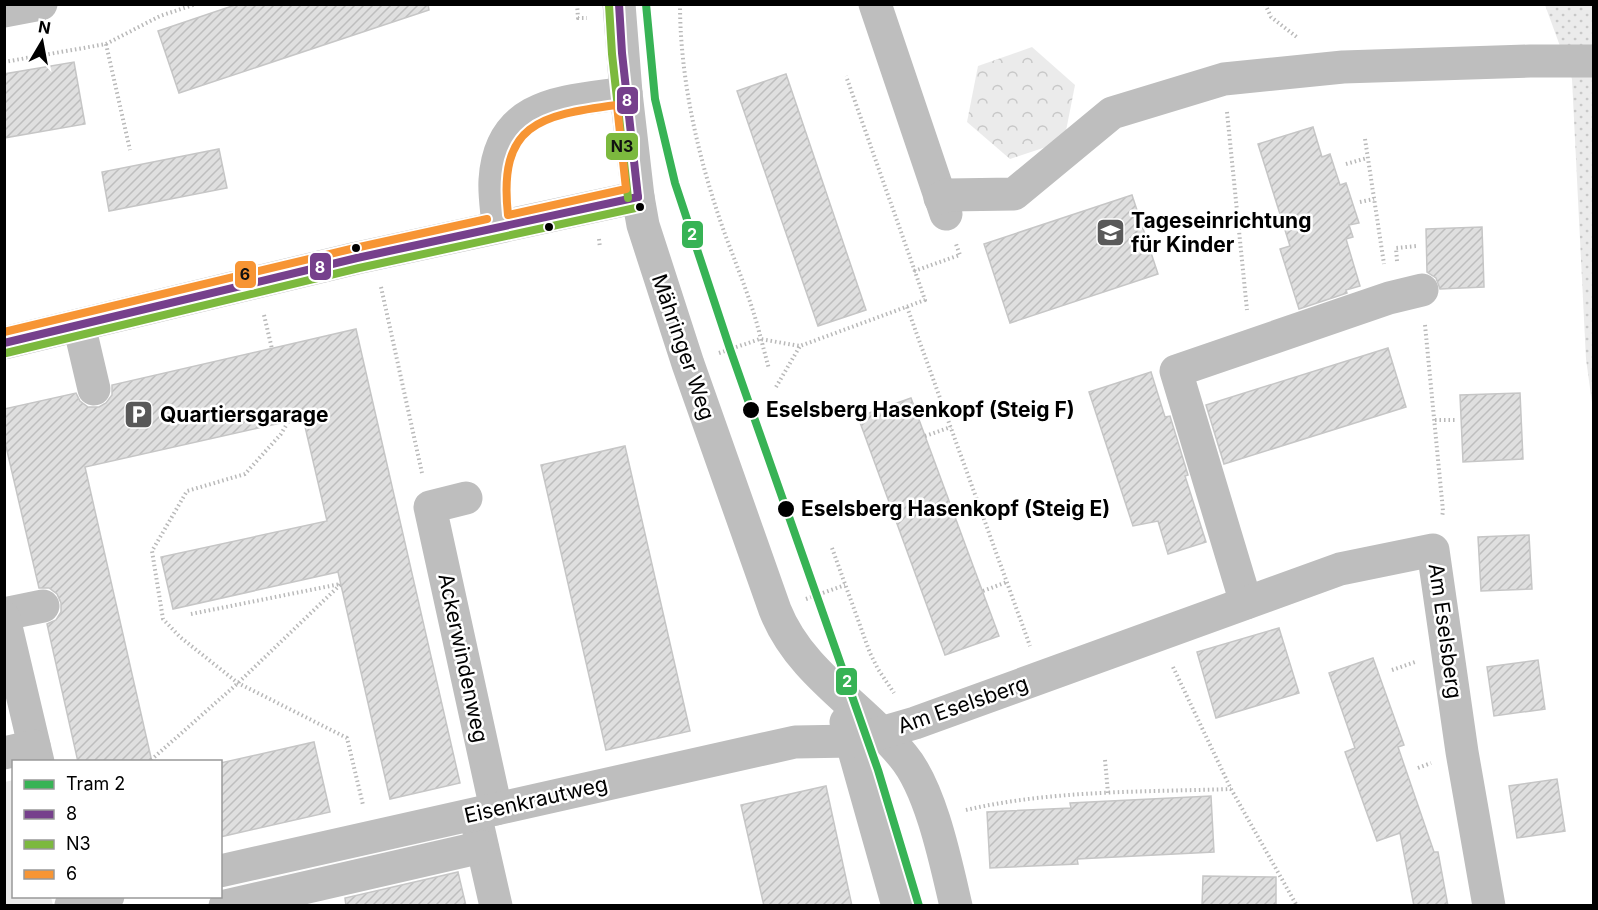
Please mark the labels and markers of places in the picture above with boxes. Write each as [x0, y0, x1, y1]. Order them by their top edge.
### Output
unlabelled marker [634, 201, 646, 213]
place label: Tageseinrichtung für Kinder [1131, 208, 1311, 257]
school or university icon: Tageseinrichtung für Kinder [1094, 217, 1126, 249]
unlabelled marker [543, 221, 555, 233]
unlabelled marker [350, 242, 362, 254]
place label: Eselsberg Hasenkopf (Steig F) [766, 397, 1075, 422]
parking icon: Quartiersgarage [123, 399, 155, 431]
marker: Eselsberg Hasenkopf (Steig F) [741, 400, 761, 420]
place label: Quartiersgarage [160, 402, 328, 427]
place label: Eselsberg Hasenkopf (Steig E) [801, 496, 1110, 521]
marker: Eselsberg Hasenkopf (Steig E) [776, 499, 796, 519]

